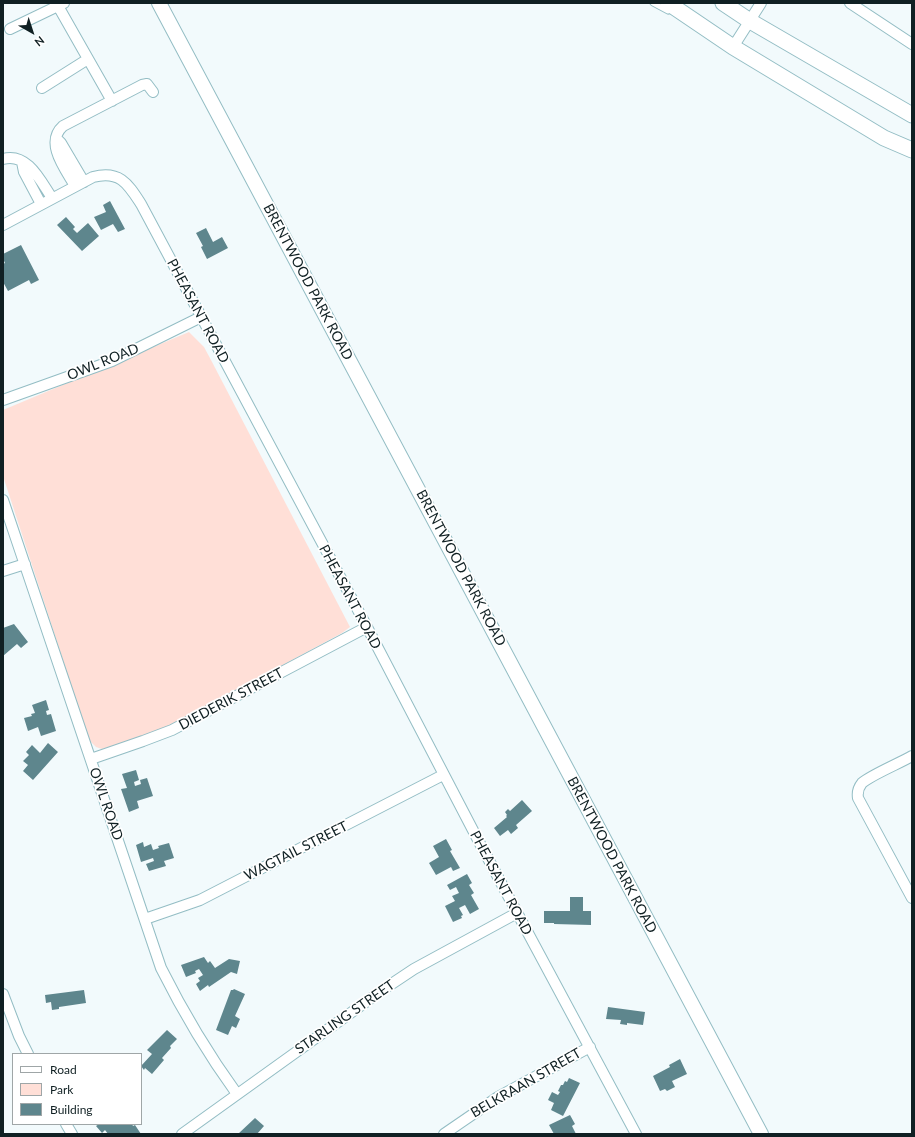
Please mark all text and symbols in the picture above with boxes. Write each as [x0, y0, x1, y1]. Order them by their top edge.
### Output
north arrow [12, 12, 52, 52]
text: N [32, 34, 47, 49]
street label: BRENTWOOD PARK ROAD [260, 201, 356, 363]
street label: PHEASANT ROAD [163, 256, 233, 366]
street label: OWL ROAD [65, 340, 141, 384]
street label: BRENTWOOD PARK ROAD [413, 487, 509, 649]
street label: PHEASANT ROAD [315, 542, 385, 652]
street label: DIEDERIK STREET [176, 664, 286, 734]
street label: OWL ROAD [86, 765, 126, 843]
street label: BRENTWOOD PARK ROAD [564, 774, 660, 936]
street label: WAGTAIL STREET [241, 818, 351, 884]
street label: PHEASANT ROAD [466, 828, 536, 938]
street label: STARLING STREET [292, 976, 398, 1058]
street label: BELKRAAN STREET [468, 1045, 584, 1121]
legend [12, 1053, 142, 1125]
text: Road [50, 1062, 77, 1077]
text: Park [50, 1082, 73, 1097]
text: Building [50, 1102, 93, 1117]

